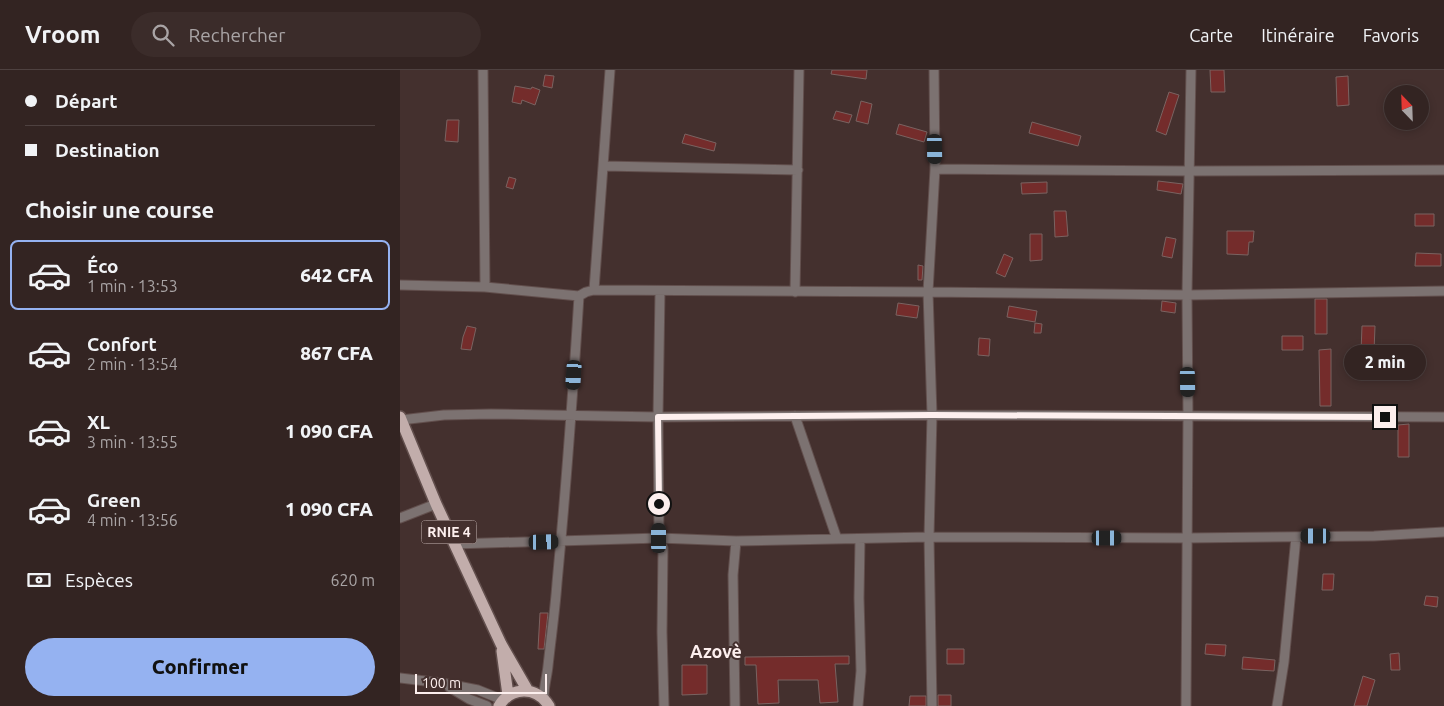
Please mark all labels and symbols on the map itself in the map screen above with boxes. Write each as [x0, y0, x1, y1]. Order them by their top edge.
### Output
north arrow [1384, 85, 1429, 130]
car [927, 134, 942, 164]
callout: 2 min [1344, 344, 1426, 380]
car [565, 360, 582, 390]
car [1180, 367, 1195, 397]
route end [1374, 406, 1396, 428]
route start [648, 493, 670, 515]
road number: RNIE 4 [422, 521, 476, 544]
car [651, 523, 666, 553]
car [1301, 529, 1331, 544]
car [1092, 531, 1122, 546]
car [528, 534, 559, 550]
district label: Azovè [690, 641, 742, 661]
scale bar [415, 671, 548, 694]

